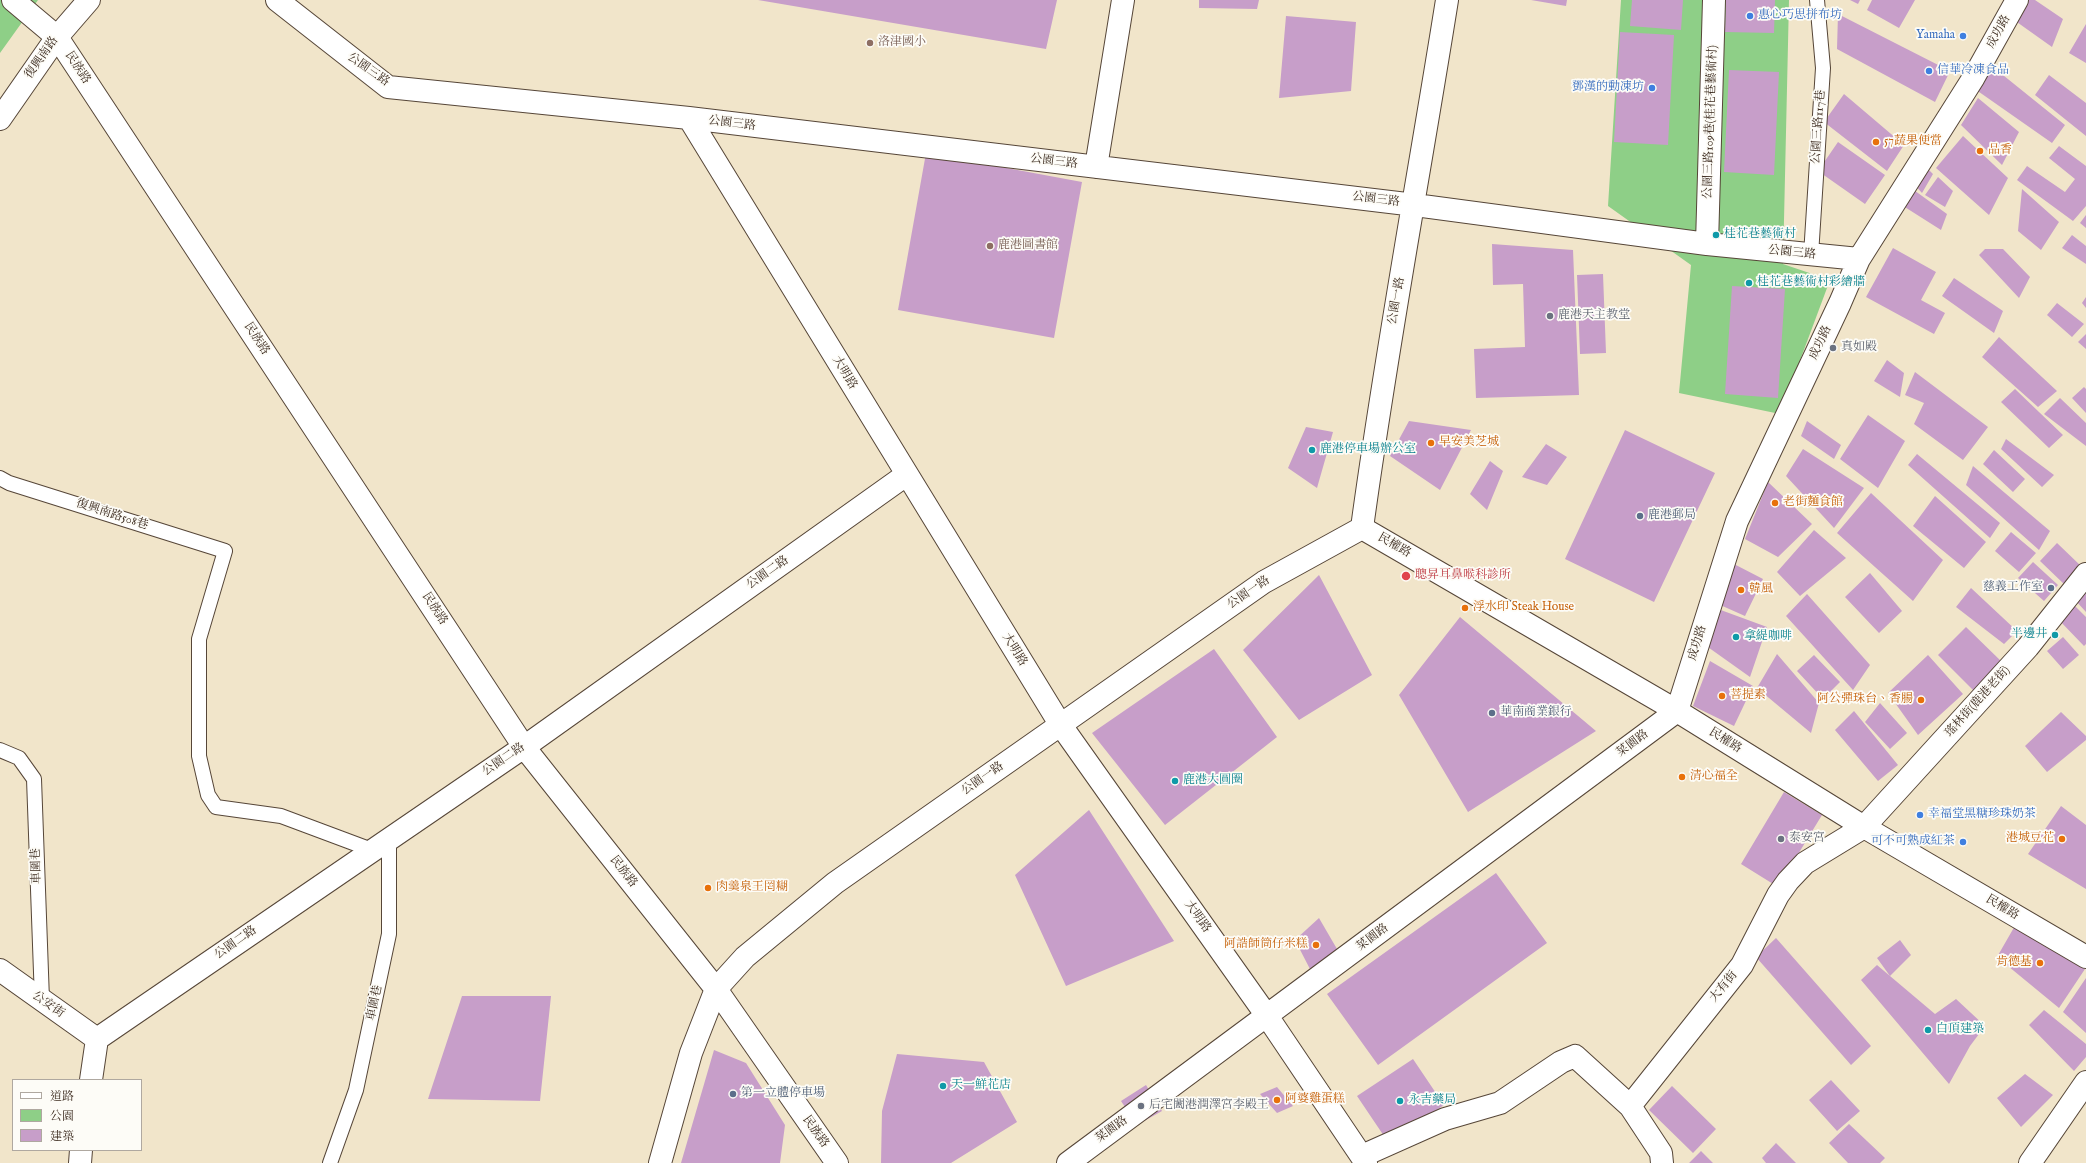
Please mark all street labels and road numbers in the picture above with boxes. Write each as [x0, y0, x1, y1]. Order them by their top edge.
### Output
street label: 成功路 [1984, 13, 2014, 51]
street label: 復興南路 [22, 34, 62, 82]
street label: 公園三路109巷(桂花巷藝術村) [1701, 45, 1721, 199]
street label: 民族路 [61, 49, 93, 87]
street label: 公園三路 [344, 50, 392, 90]
street label: 公園三路117巷 [1809, 89, 1829, 165]
street label: 公園三路 [707, 114, 757, 134]
street label: 公園三路 [1029, 152, 1079, 172]
street label: 公園三路 [1351, 190, 1401, 210]
street label: 公園三路 [1767, 243, 1817, 263]
street label: 公園一路 [1386, 276, 1408, 326]
street label: 民族路 [240, 320, 272, 358]
street label: 成功路 [1807, 324, 1835, 362]
street label: 大明路 [829, 354, 859, 392]
street label: 復興南路508巷 [74, 497, 150, 533]
street label: 民權路 [1375, 531, 1413, 561]
street label: 公園二路 [744, 553, 792, 593]
street label: 公園一路 [1225, 574, 1273, 612]
street label: 民族路 [418, 590, 450, 628]
street label: 成功路 [1686, 624, 1710, 662]
street label: 大明路 [998, 631, 1030, 669]
street label: 瑤林街(鹿港老街) [1942, 664, 2014, 740]
street label: 民權路 [1706, 725, 1744, 757]
street label: 菜園路 [1614, 727, 1652, 761]
street label: 公園二路 [480, 741, 528, 779]
street label: 公園一路 [959, 759, 1007, 799]
street label: 車圍巷 [29, 848, 45, 884]
street label: 民族路 [606, 853, 640, 891]
street label: 民權路 [1983, 893, 2021, 923]
street label: 大明路 [1181, 898, 1213, 936]
street label: 菜園路 [1354, 921, 1392, 955]
street label: 公園二路 [212, 923, 260, 963]
street label: 大有街 [1707, 968, 1741, 1006]
street label: 車圍巷 [364, 984, 386, 1022]
street label: 公安街 [29, 989, 67, 1021]
street label: 民族路 [799, 1113, 831, 1151]
street label: 菜園路 [1093, 1114, 1131, 1146]

